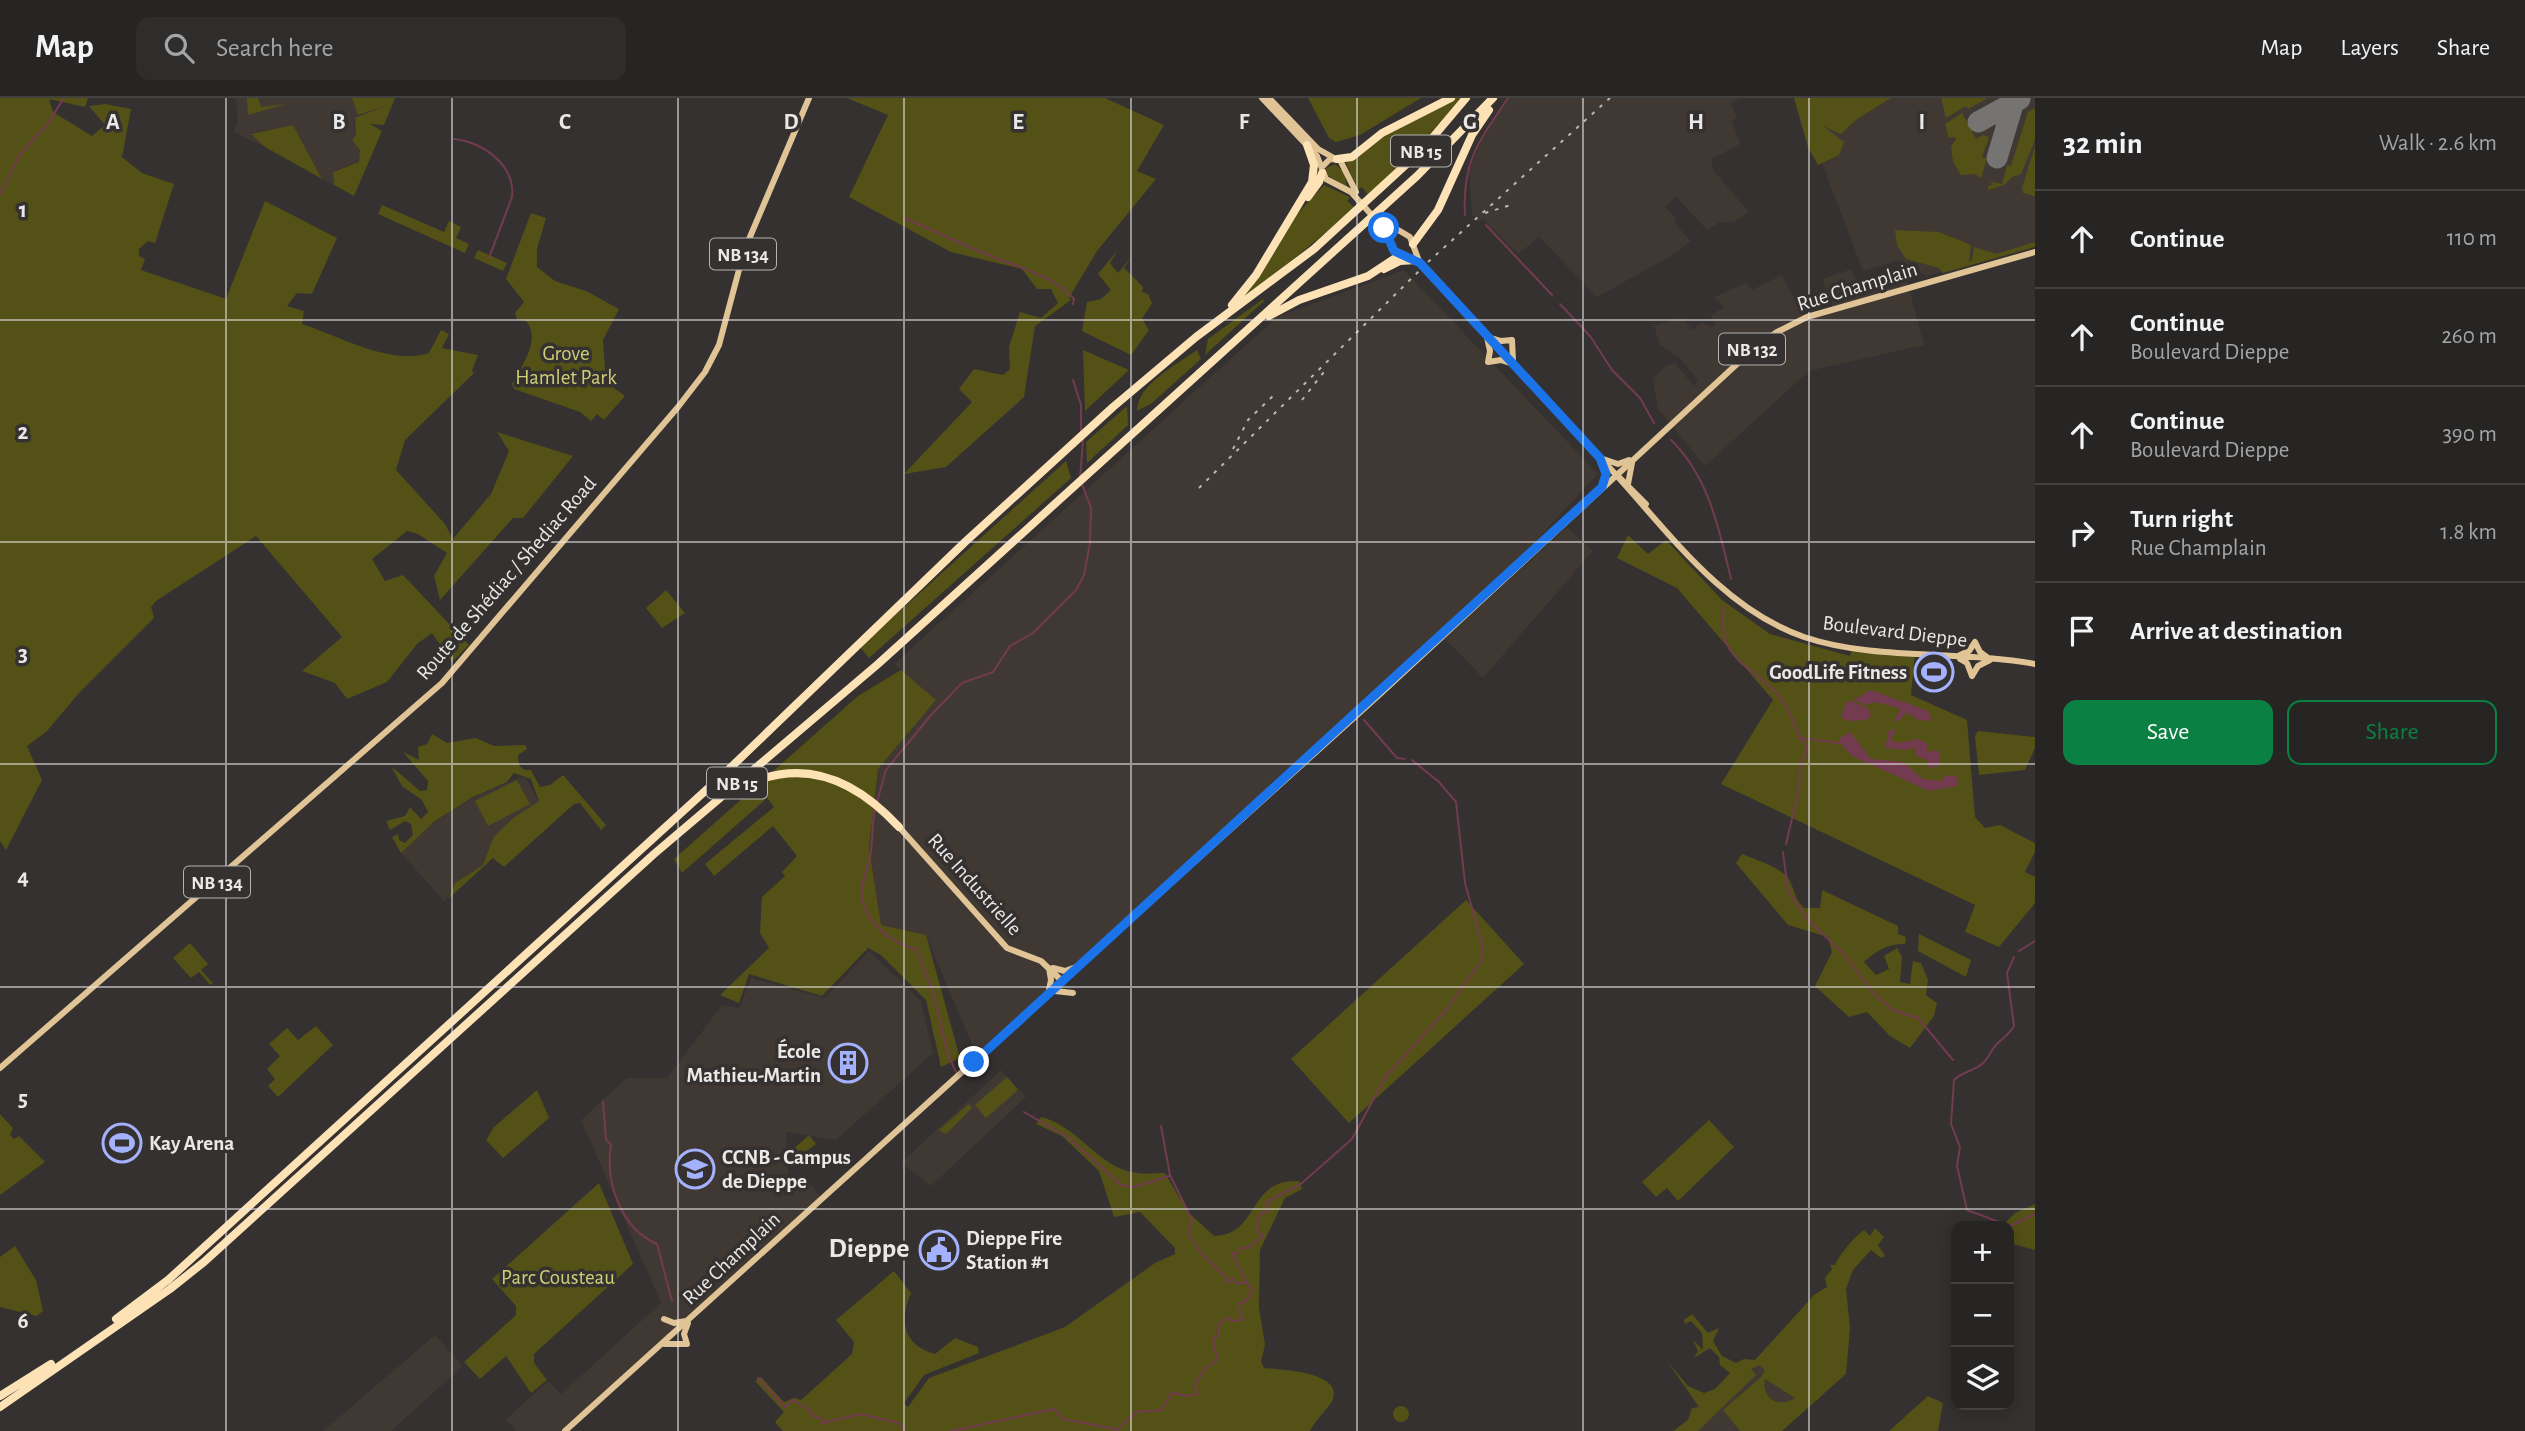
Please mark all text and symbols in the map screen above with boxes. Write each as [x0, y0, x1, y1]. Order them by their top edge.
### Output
search box [136, 17, 626, 80]
icon: search [160, 29, 198, 67]
text: Map [35, 31, 94, 64]
text: Search here [216, 35, 334, 61]
text: Map [2260, 36, 2302, 60]
text: Layers [2340, 36, 2399, 60]
text: Share [2437, 36, 2490, 60]
text: A [106, 111, 120, 134]
text: B [332, 111, 346, 134]
text: C [559, 111, 571, 134]
text: D [783, 111, 799, 134]
text: E [1012, 111, 1024, 134]
text: F [1239, 111, 1250, 134]
text: G [1463, 111, 1477, 134]
text: H [1688, 111, 1704, 134]
text: I [1919, 111, 1925, 134]
text: 32 min [2063, 129, 2143, 159]
text: Walk · 2.6 km [2379, 132, 2497, 155]
road number: NB 15 [1391, 136, 1451, 166]
text: 1 [19, 199, 27, 222]
route start [1368, 212, 1399, 243]
icon: ahead [2063, 220, 2101, 258]
text: Continue [2130, 226, 2225, 252]
text: 110 m [2447, 227, 2497, 250]
road number: NB 134 [710, 238, 776, 270]
street label: Rue Champlain [1794, 258, 1920, 315]
text: Continue [2130, 310, 2225, 336]
icon: ahead [2063, 318, 2101, 356]
text: 260 m [2441, 325, 2497, 348]
road number: NB 132 [1719, 333, 1785, 364]
text: Boulevard Dieppe [2130, 341, 2289, 364]
park label: Grove Hamlet Park [515, 343, 617, 388]
text: Continue [2130, 408, 2225, 434]
icon: ahead [2063, 416, 2101, 454]
text: 2 [18, 421, 29, 444]
text: 390 m [2442, 423, 2497, 446]
text: Boulevard Dieppe [2130, 439, 2289, 462]
street label: Route de Shédiac / Shediac Road [413, 473, 600, 684]
text: Turn right [2130, 506, 2233, 532]
icon: right [2063, 514, 2101, 552]
text: 1.8 km [2440, 521, 2497, 544]
text: Rue Champlain [2130, 537, 2267, 560]
street label: Boulevard Dieppe [1821, 612, 1968, 651]
icon: arrive [2063, 612, 2101, 650]
text: Arrive at destination [2130, 618, 2343, 644]
text: 3 [18, 643, 28, 666]
sports icon: GoodLife Fitness [1913, 651, 1955, 693]
place label: GoodLife Fitness [1769, 662, 1907, 683]
button: Save [2063, 700, 2273, 765]
button: Share [2287, 700, 2497, 765]
road number: NB 15 [707, 768, 767, 798]
street label: Rue Industrielle [924, 829, 1026, 939]
text: 4 [17, 866, 29, 889]
road number: NB 134 [184, 866, 250, 898]
place label: École Mathieu-Martin [686, 1038, 821, 1086]
building icon: École Mathieu-Martin [827, 1042, 869, 1084]
route end [958, 1046, 989, 1077]
text: 5 [18, 1088, 28, 1111]
sports icon: Kay Arena [101, 1122, 143, 1164]
place label: Kay Arena [149, 1133, 234, 1154]
place label: CCNB - Campus de Dieppe [722, 1147, 851, 1192]
school or university icon: CCNB - Campus de Dieppe [674, 1148, 716, 1190]
street label: Rue Champlain [679, 1208, 784, 1309]
map controls [1951, 1221, 2014, 1410]
button: + [1951, 1221, 2014, 1284]
place label: Dieppe Fire Station #1 [966, 1228, 1062, 1273]
public building icon: Dieppe Fire Station #1 [918, 1229, 960, 1271]
district label: Dieppe [828, 1235, 910, 1263]
park label: Parc Cousteau [501, 1267, 615, 1288]
button: − [1951, 1284, 2014, 1347]
text: 6 [17, 1310, 29, 1333]
button: layers [1951, 1347, 2014, 1410]

